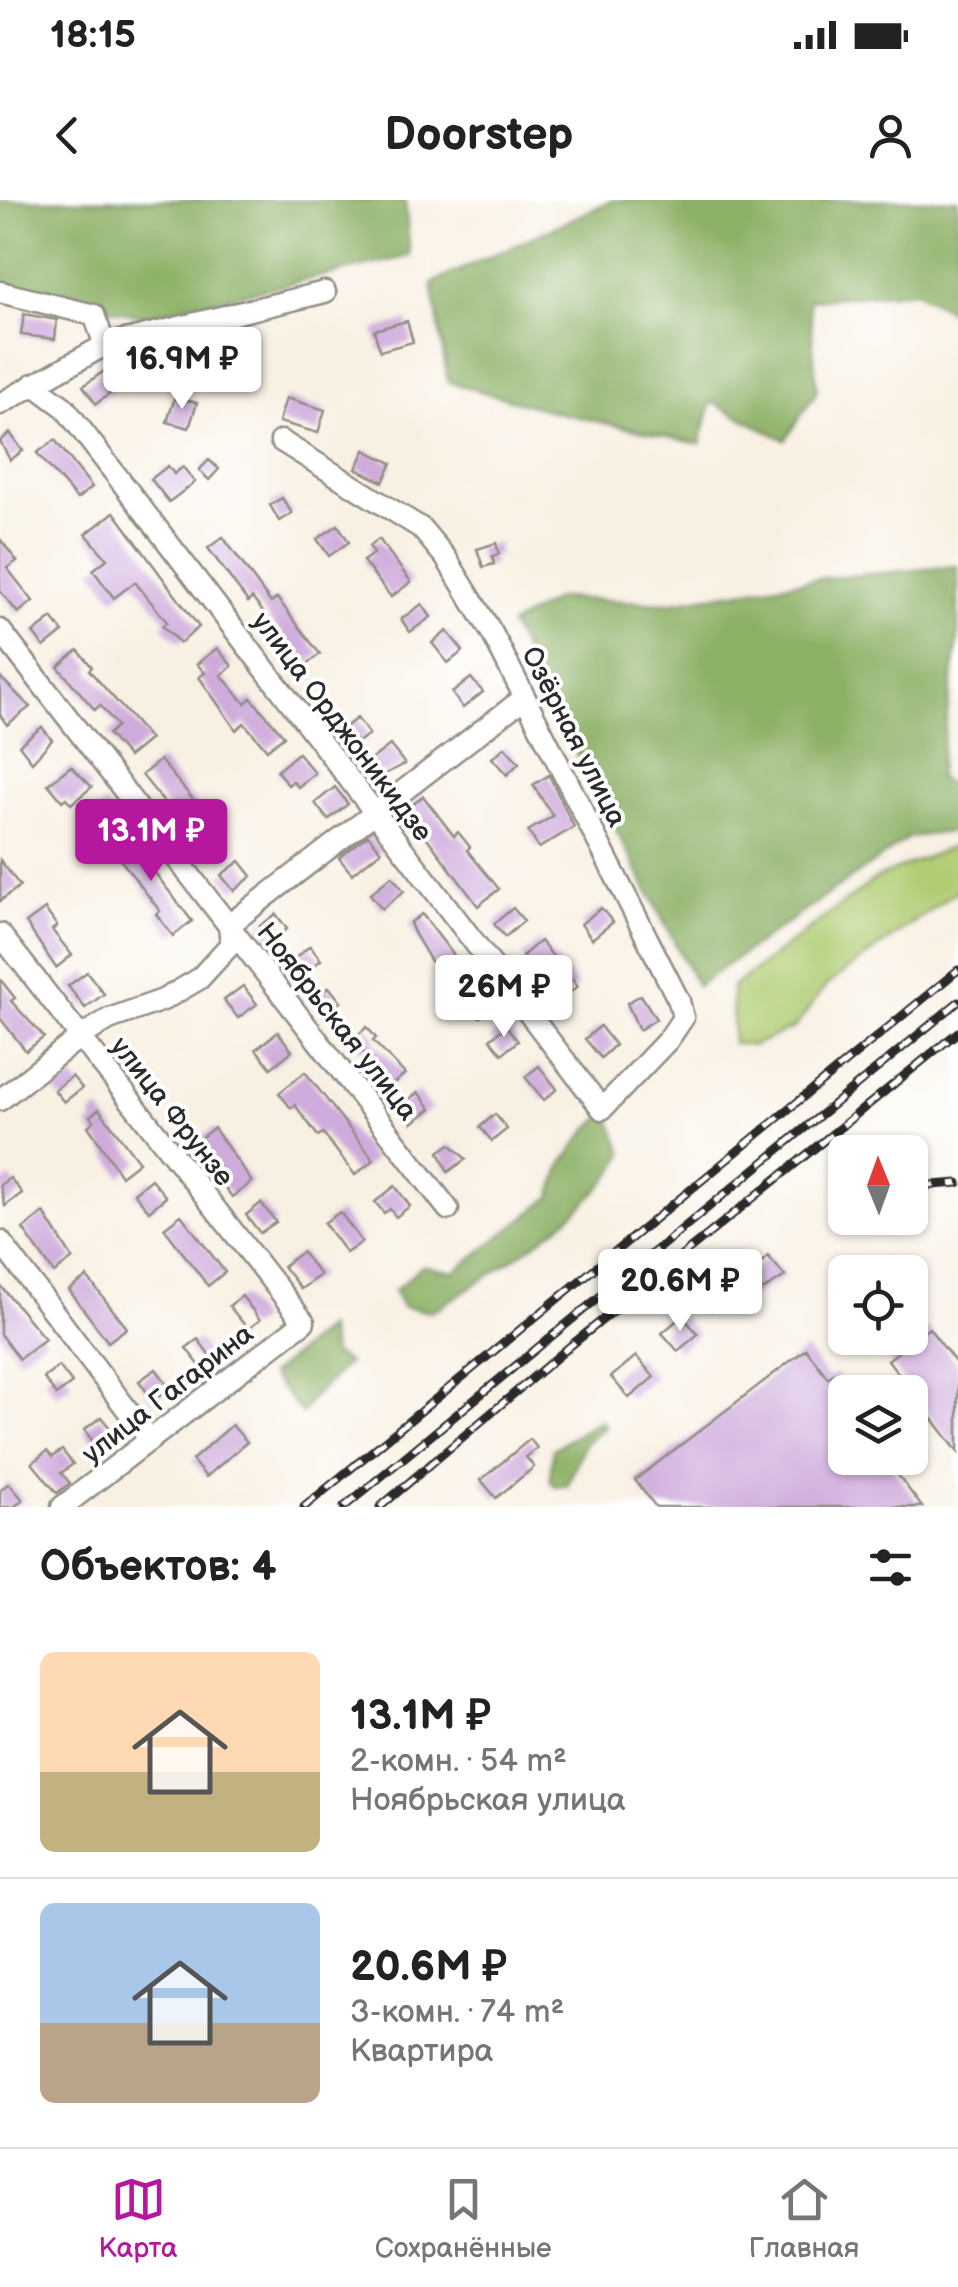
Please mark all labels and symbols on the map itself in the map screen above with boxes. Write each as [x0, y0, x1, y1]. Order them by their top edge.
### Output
pin: 16.9M ₽ [90, 327, 274, 412]
street label: улица Орджоникидзе [245, 606, 439, 848]
street label: Озёрная улица [514, 641, 633, 833]
pin: 13.1M ₽ [59, 799, 243, 884]
street label: Ноябрьская улица [250, 917, 424, 1127]
pin: 26M ₽ [434, 955, 574, 1040]
street label: улица Фрунзе [103, 1031, 240, 1193]
north arrow [828, 1135, 928, 1235]
pin: 20.6M ₽ [588, 1249, 772, 1334]
street label: улица Гагарина [76, 1317, 260, 1471]

